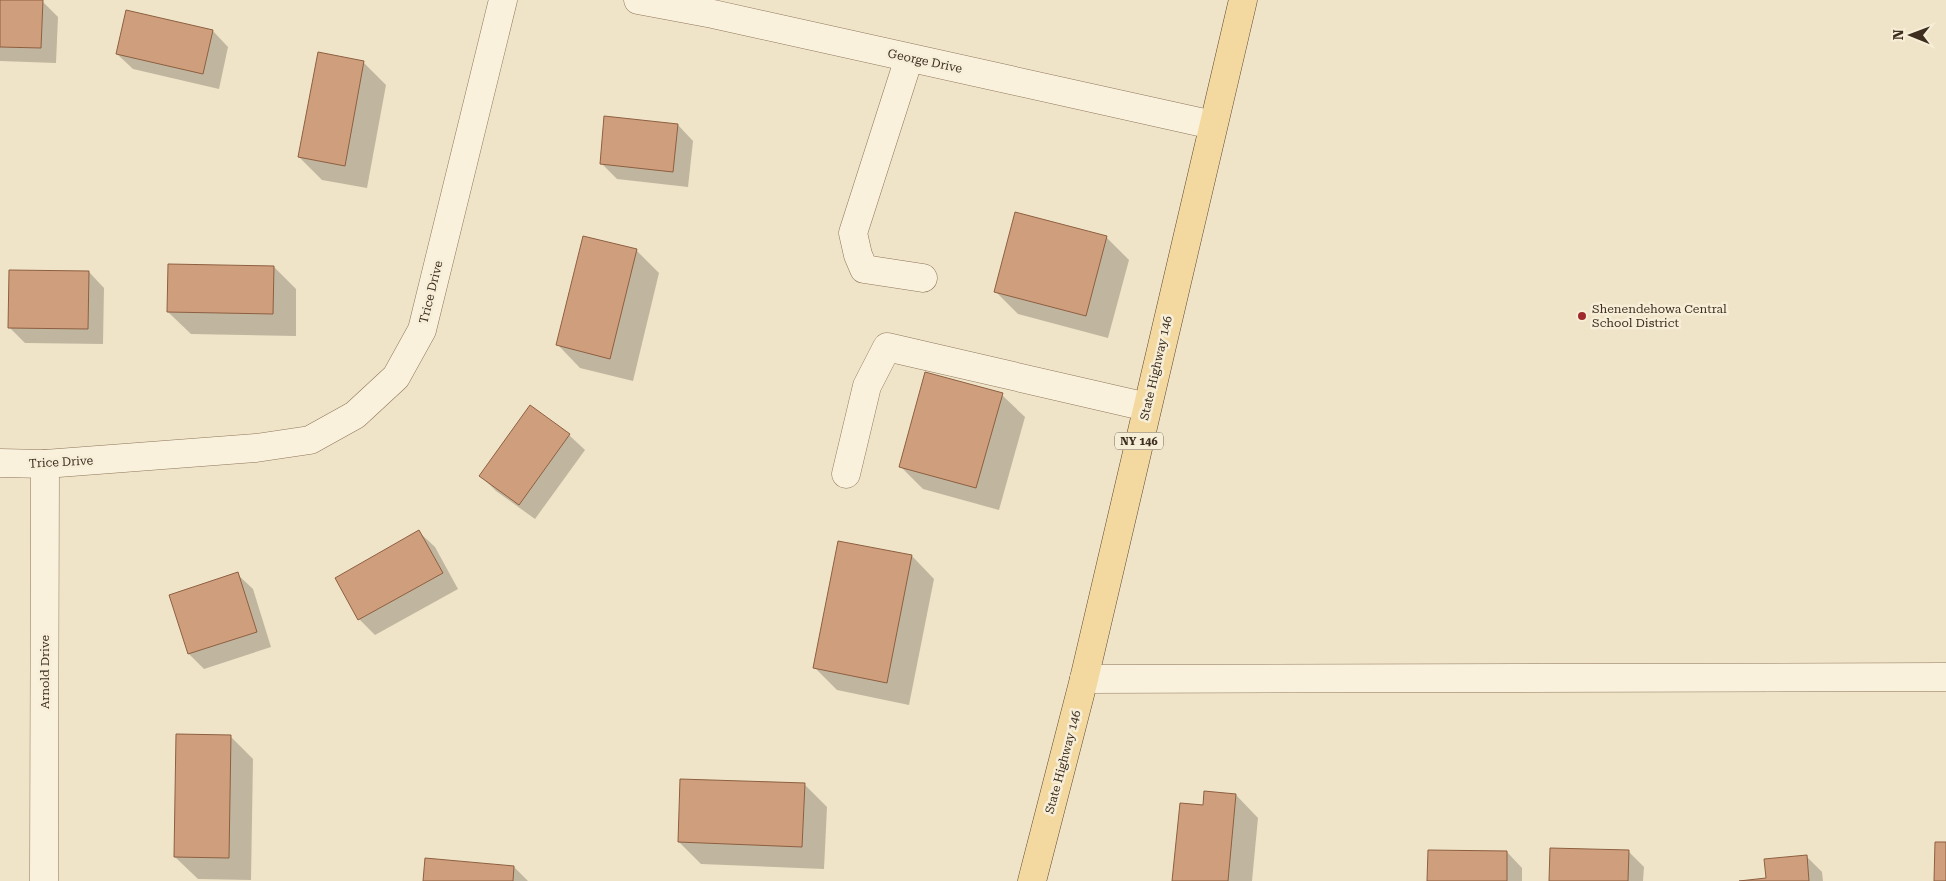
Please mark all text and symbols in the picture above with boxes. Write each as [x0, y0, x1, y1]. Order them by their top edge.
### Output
north arrow [1886, 10, 1936, 60]
text: N [1890, 29, 1906, 40]
street label: George Drive [886, 46, 964, 76]
street label: Trice Drive [416, 259, 446, 325]
place label: Shenendehowa Central School District [1592, 302, 1727, 330]
marker: Shenendehowa Central School District [1576, 310, 1588, 322]
street label: State Highway 146 [1137, 314, 1175, 422]
road number: NY 146 [1115, 432, 1163, 450]
street label: Trice Drive [29, 453, 94, 471]
street label: Arnold Drive [38, 634, 52, 709]
street label: State Highway 146 [1042, 708, 1084, 815]

